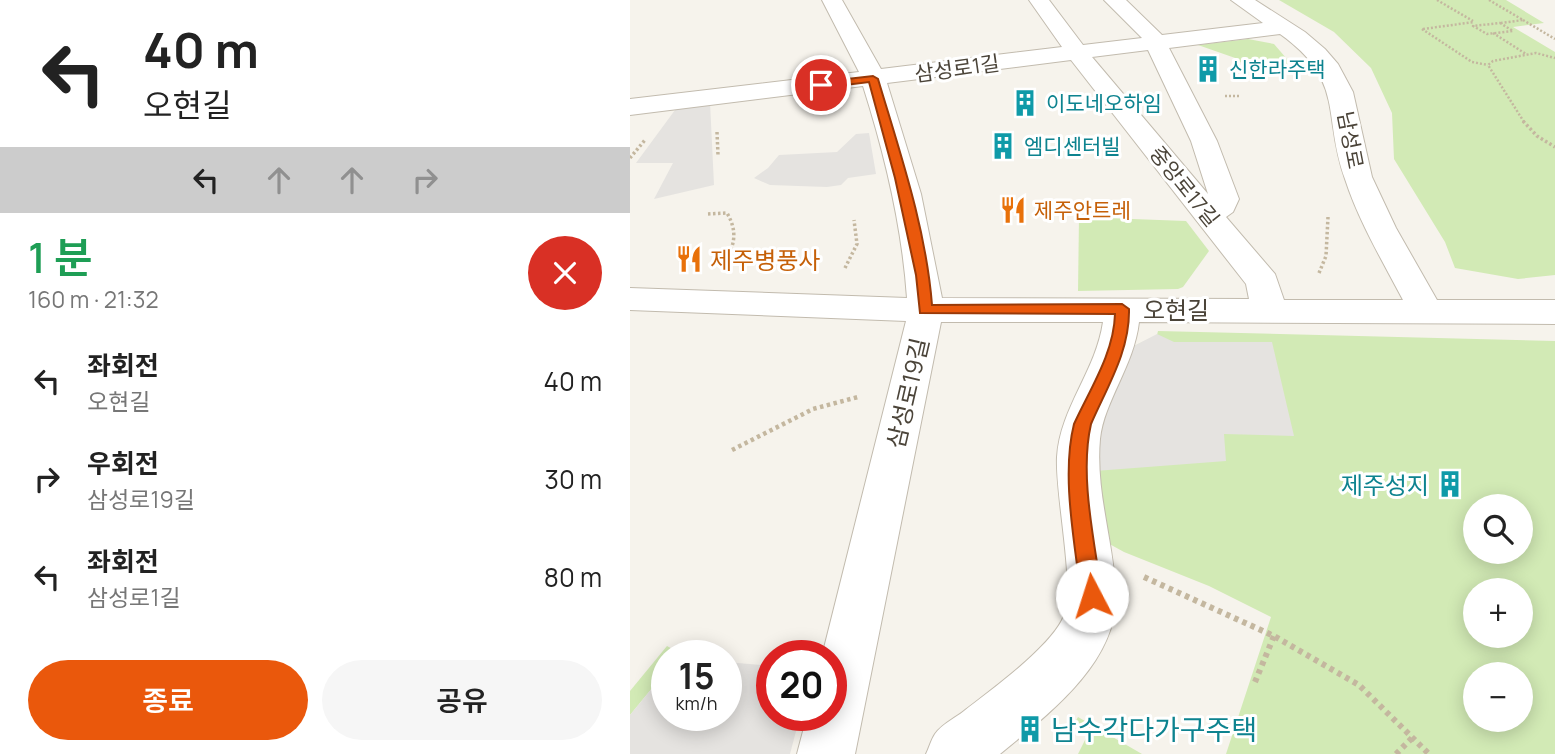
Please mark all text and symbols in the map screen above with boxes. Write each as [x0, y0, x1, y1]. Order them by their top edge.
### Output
text: 40 m [143, 16, 259, 83]
icon: left [28, 28, 119, 119]
street label: 삼성로1길 [913, 48, 1001, 88]
building icon: 신한라주택 [1193, 54, 1223, 84]
pin [791, 55, 851, 115]
place label: 신한라주택 [1229, 55, 1326, 83]
icon: arrive [802, 66, 840, 104]
text: 오현길 [143, 83, 231, 127]
building icon: 이도네오하임 [1010, 88, 1040, 118]
place label: 이도네오하임 [1046, 89, 1162, 117]
street label: 남성로 [1332, 109, 1370, 171]
building icon: 엠디센터빌 [988, 131, 1018, 161]
place label: 엠디센터빌 [1024, 132, 1121, 160]
street label: 중앙로17길 [1144, 140, 1226, 232]
icon: left [187, 161, 225, 199]
icon: ahead [260, 161, 298, 199]
icon: ahead [333, 161, 371, 199]
icon: right [406, 161, 444, 199]
restaurant icon: 제주안트레 [998, 195, 1028, 225]
place label: 제주안트레 [1034, 196, 1131, 224]
text: 1 분 [28, 228, 93, 286]
button: close [528, 236, 602, 310]
place label: 제주병풍사 [710, 243, 820, 276]
restaurant icon: 제주병풍사 [674, 244, 704, 274]
text: 160 m · 21:32 [28, 283, 159, 315]
street label: 오현길 [1143, 293, 1209, 326]
street label: 삼성로19길 [878, 334, 936, 452]
text: 좌회전 [87, 347, 159, 383]
icon: left [28, 362, 66, 400]
text: 40 m [544, 363, 602, 399]
text: 오현길 [87, 385, 150, 417]
text: 우회전 [87, 445, 159, 481]
icon: right [28, 460, 66, 498]
text: 30 m [545, 461, 602, 497]
place label: 제주성지 [1341, 468, 1429, 501]
building icon: 제주성지 [1435, 469, 1465, 499]
text: 삼성로19길 [87, 483, 195, 515]
map controls [1463, 494, 1533, 732]
button: search [1463, 494, 1533, 564]
text: 좌회전 [87, 543, 159, 579]
icon: left [28, 558, 66, 596]
text: 80 m [544, 559, 602, 595]
position arrow [1055, 559, 1129, 633]
button: + [1463, 578, 1533, 648]
text: 삼성로1길 [87, 581, 181, 613]
speed limit sign: 20 [756, 640, 847, 731]
text: 15 [679, 652, 714, 700]
button: 종료 [28, 660, 308, 740]
button: 공유 [322, 660, 602, 740]
button: − [1463, 662, 1533, 732]
text: km/h [676, 691, 717, 715]
place label: 남수각다가구주택 [1051, 710, 1257, 748]
building icon: 남수각다가구주택 [1015, 714, 1045, 744]

